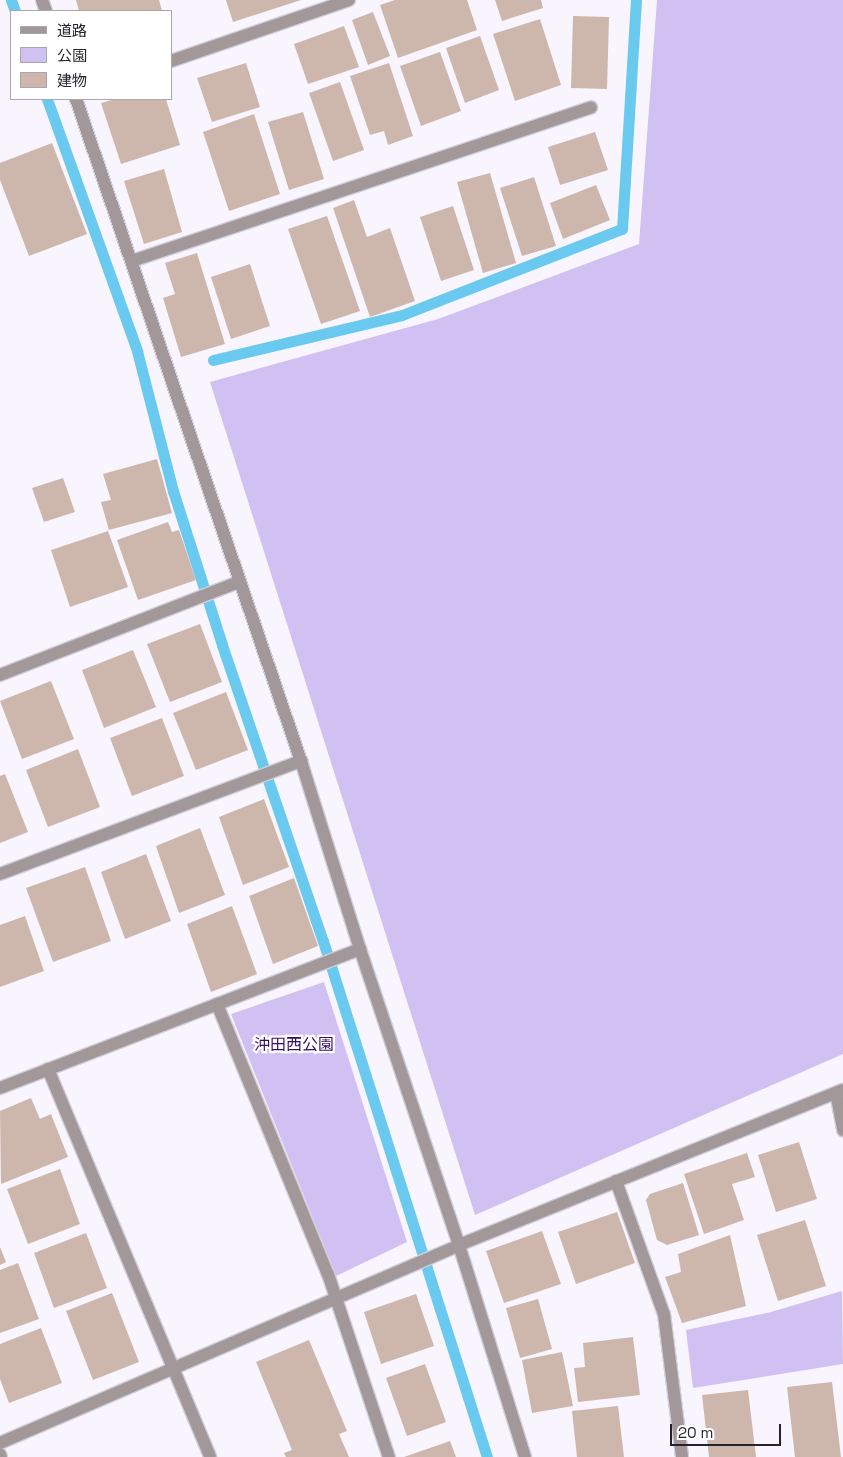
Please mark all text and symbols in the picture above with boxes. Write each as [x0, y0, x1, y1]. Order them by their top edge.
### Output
legend [10, 10, 172, 100]
text: 道路 [57, 21, 87, 40]
text: 公園 [57, 46, 87, 65]
text: 建物 [57, 71, 87, 90]
park label: 沖田西公園 [254, 1035, 334, 1055]
scale bar [673, 1414, 784, 1446]
text: 20 m [678, 1423, 713, 1442]

